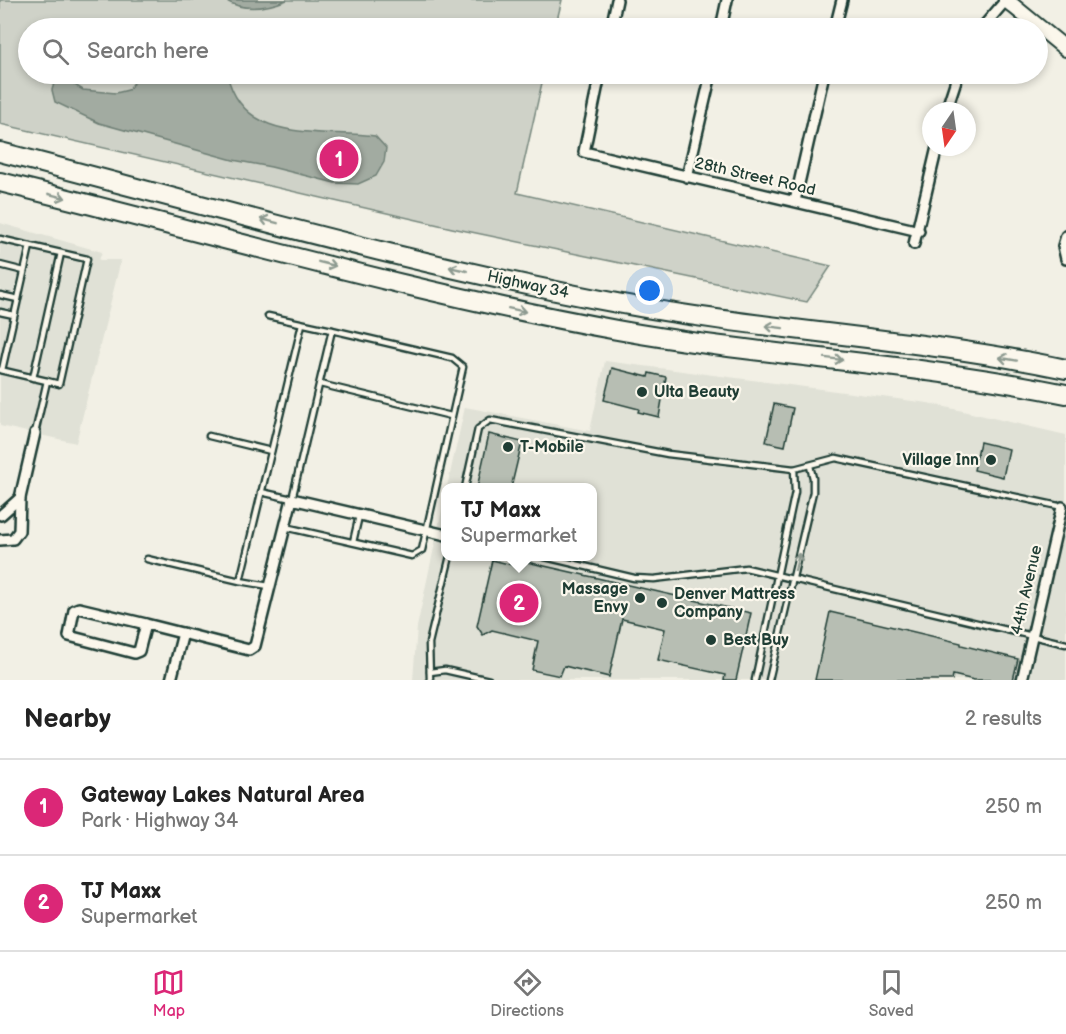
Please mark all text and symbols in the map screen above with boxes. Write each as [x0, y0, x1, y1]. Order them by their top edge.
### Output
search box [18, 18, 1048, 84]
icon: search [39, 35, 72, 68]
text: Search here [87, 38, 209, 65]
north arrow [922, 102, 976, 156]
pin: 1 [320, 136, 358, 182]
street label: 28th Street Road [693, 154, 817, 200]
one-way arrow [47, 190, 66, 202]
one-way arrow [260, 215, 279, 226]
one-way arrow [318, 258, 337, 270]
one-way arrow [449, 263, 468, 275]
street label: Highway 34 [485, 267, 571, 303]
your location [635, 276, 664, 305]
one-way arrow [507, 305, 526, 316]
one-way arrow [764, 321, 784, 332]
one-way arrow [999, 353, 1019, 364]
one-way arrow [824, 354, 843, 365]
place label: Ulta Beauty [654, 383, 740, 402]
marker: Ulta Beauty [635, 385, 649, 399]
place label: T-Mobile [520, 438, 584, 457]
marker: T-Mobile [501, 440, 515, 454]
place label: Village Inn [902, 451, 979, 470]
marker: Village Inn [984, 453, 998, 467]
popup [441, 483, 597, 561]
text: TJ Maxx [461, 497, 540, 524]
text: Supermarket [461, 524, 577, 548]
street label: 44th Avenue [1007, 543, 1047, 637]
one-way arrow [791, 552, 803, 571]
pin: 2 [500, 580, 538, 626]
place label: Massage Envy [562, 580, 629, 617]
place label: Denver Mattress Company [674, 585, 795, 622]
marker: Massage Envy [633, 591, 647, 605]
marker: Denver Mattress Company [655, 596, 669, 610]
place label: Best Buy [723, 631, 789, 650]
marker: Best Buy [704, 633, 718, 647]
text: Nearby [24, 704, 111, 735]
text: 2 results [965, 707, 1042, 731]
text: Gateway Lakes Natural Area [81, 782, 365, 809]
text: 1 [39, 795, 48, 819]
text: 250 m [985, 795, 1042, 819]
text: Park · Highway 34 [81, 809, 238, 833]
text: TJ Maxx [81, 878, 161, 905]
text: 2 [38, 891, 49, 915]
text: 250 m [985, 891, 1042, 915]
text: Supermarket [81, 905, 197, 929]
tab: Map [152, 966, 185, 1021]
tab: Directions [490, 966, 564, 1021]
tab: Saved [869, 966, 914, 1021]

